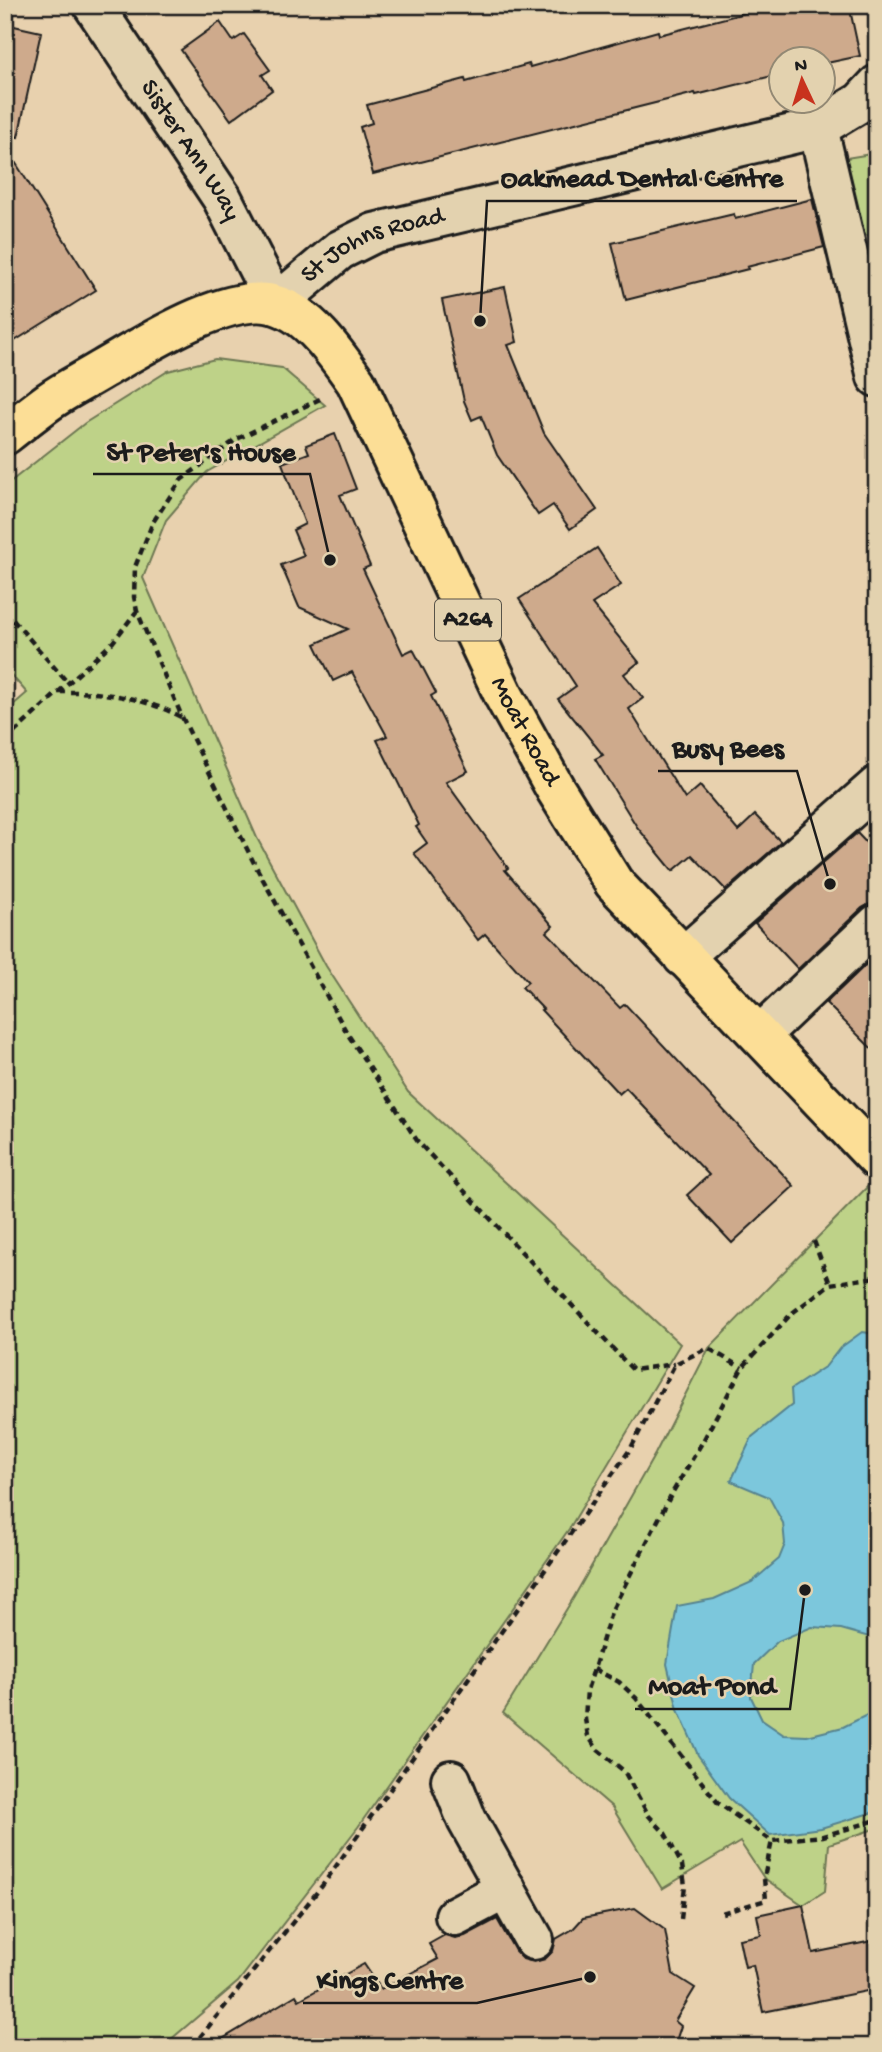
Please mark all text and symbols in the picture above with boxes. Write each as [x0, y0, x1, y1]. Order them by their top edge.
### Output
north arrow [766, 46, 836, 116]
text: N [794, 55, 808, 78]
street label: Sister Ann Way [132, 74, 247, 227]
callout: Oakmead Dental Centre [487, 152, 797, 201]
text: Oakmead Dental Centre [501, 164, 785, 197]
street label: St Johns Road [295, 201, 449, 291]
callout: St Peter's House [93, 425, 310, 474]
text: St Peter's House [106, 438, 297, 471]
road number: A264 [435, 600, 501, 640]
street label: Moat Road [482, 672, 567, 793]
callout: Busy Bees [658, 722, 797, 771]
text: Busy Bees [671, 734, 786, 767]
callout: Moat Pond [635, 1660, 790, 1709]
text: Moat Pond [648, 1672, 778, 1705]
callout: Kings Centre [303, 1954, 477, 2003]
text: Kings Centre [316, 1966, 465, 1999]

